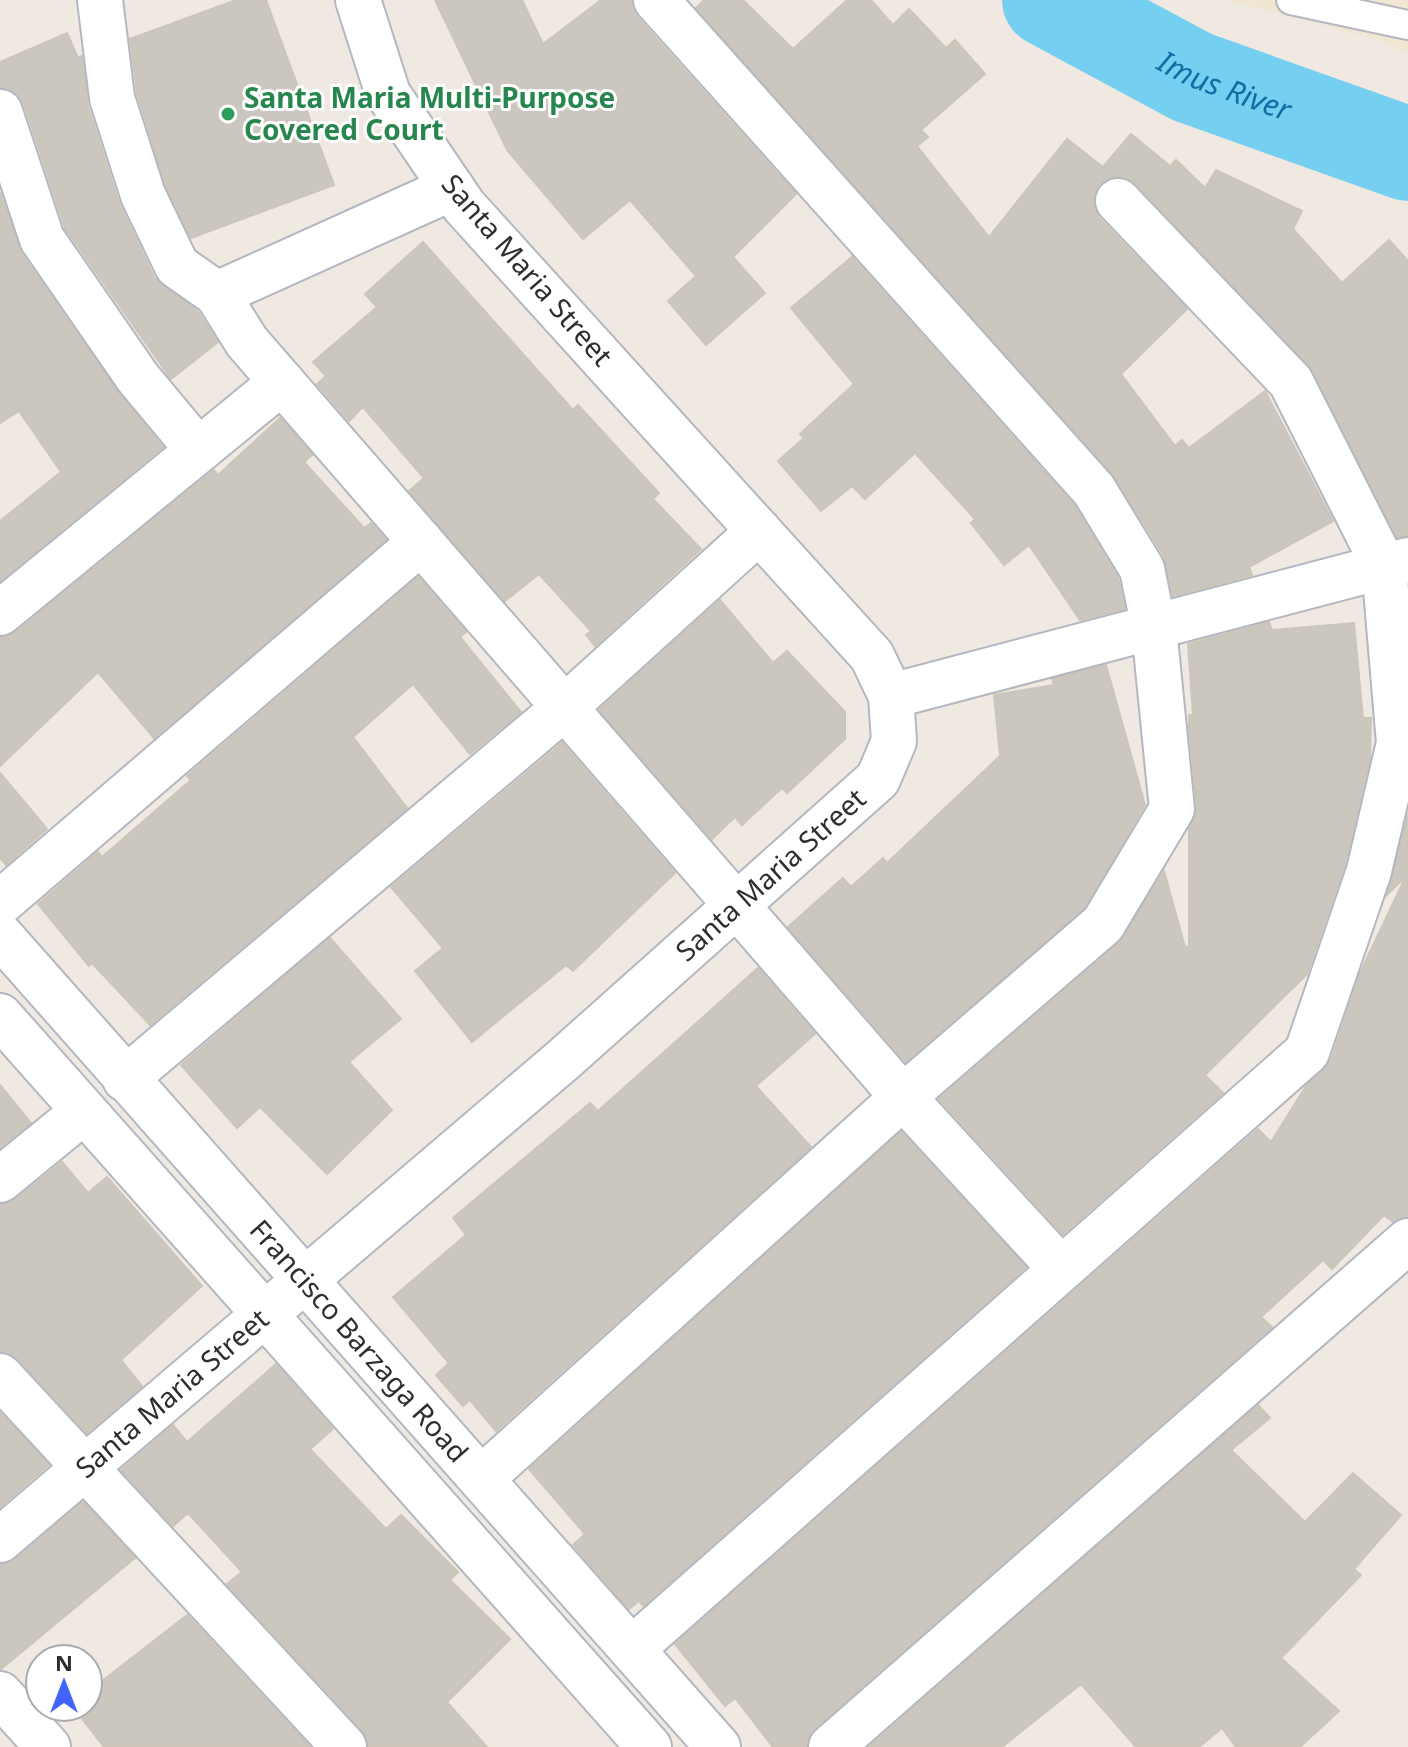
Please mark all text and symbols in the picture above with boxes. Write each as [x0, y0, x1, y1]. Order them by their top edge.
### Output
water label: Imus River [1150, 40, 1298, 130]
place label: Santa Maria Multi-Purpose Covered Court [244, 78, 615, 148]
marker: Santa Maria Multi-Purpose Covered Court [219, 105, 237, 123]
street label: Santa Maria Street [434, 165, 622, 373]
street label: Santa Maria Street [667, 779, 873, 969]
street label: Francisco Barzaga Road [242, 1211, 477, 1470]
street label: Santa Maria Street [67, 1299, 276, 1486]
north arrow [24, 1643, 104, 1723]
text: N [55, 1647, 73, 1677]

